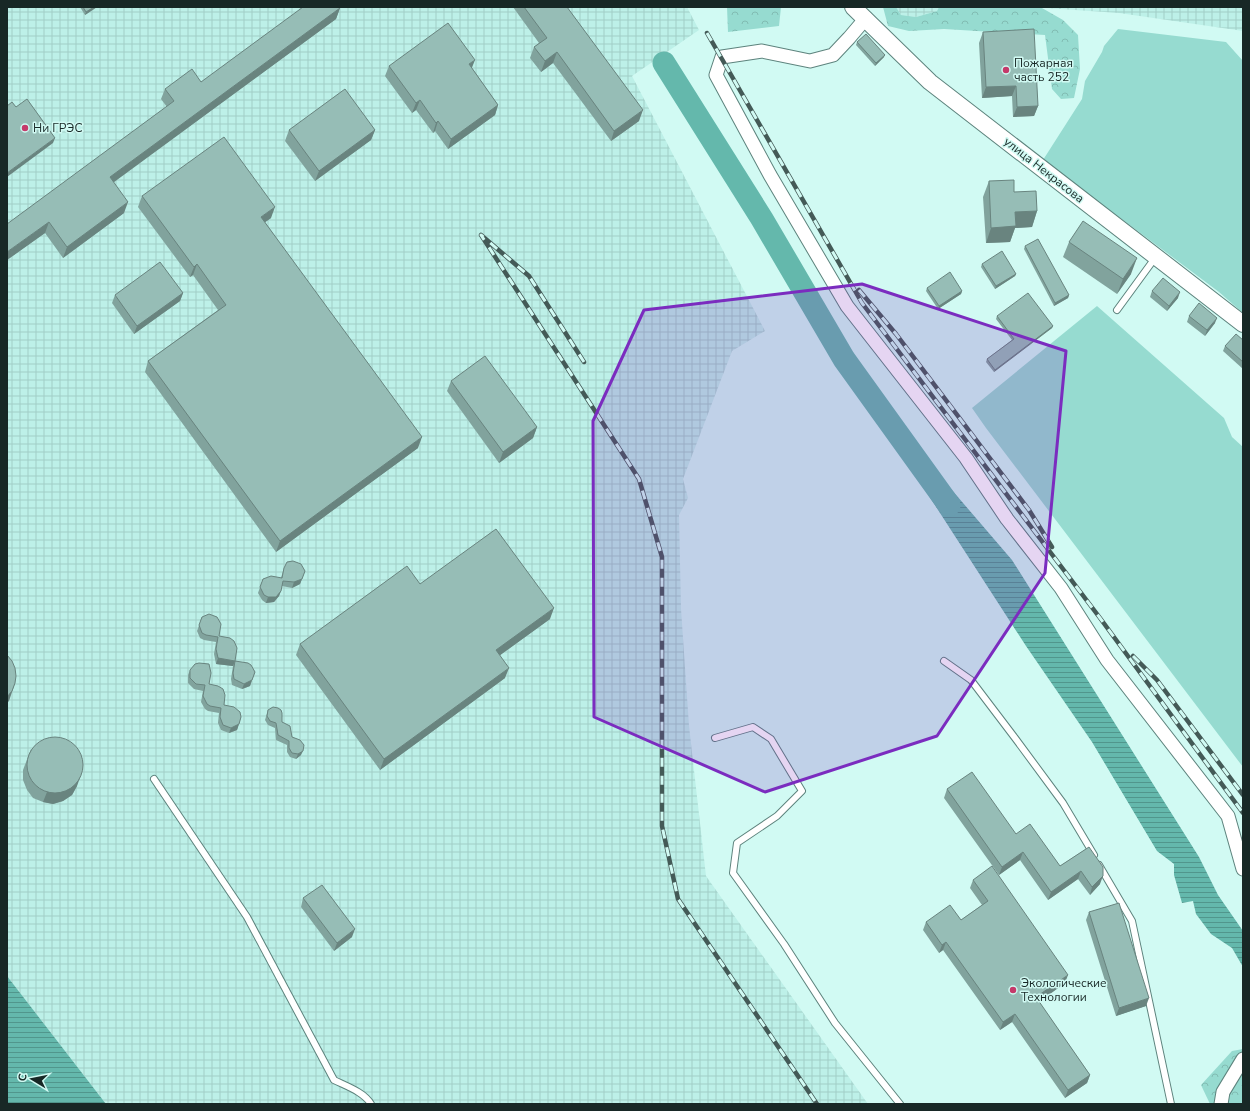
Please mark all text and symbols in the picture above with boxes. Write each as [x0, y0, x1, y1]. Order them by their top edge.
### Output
place label: Пожарная часть 252 [1014, 55, 1073, 85]
marker: Пожарная часть 252 [1001, 65, 1011, 75]
place label: Ни ГРЭС [33, 120, 82, 136]
marker: Ни ГРЭС [20, 123, 30, 133]
street label: улица Некрасова [1001, 134, 1087, 206]
place label: Экологические Технологии [1021, 975, 1107, 1005]
marker: Экологические Технологии [1008, 985, 1018, 995]
north arrow [12, 1059, 52, 1099]
text: С [15, 1072, 31, 1082]

